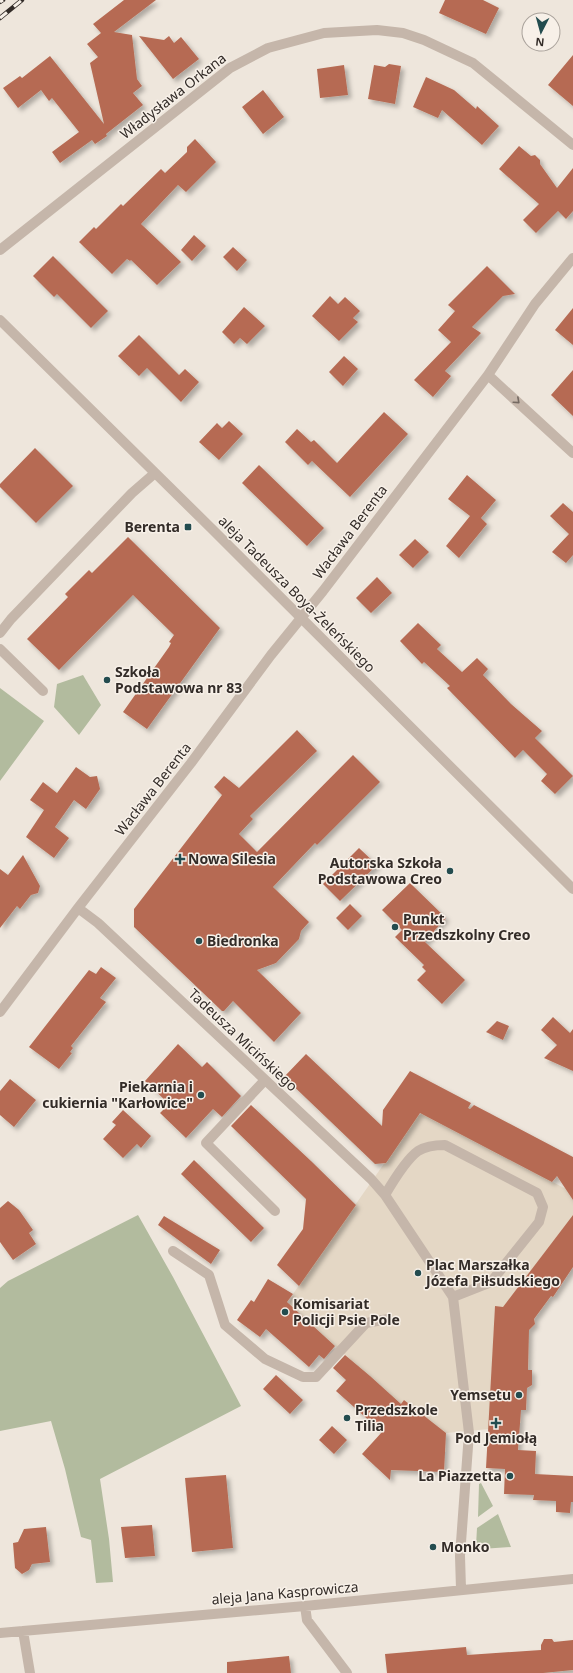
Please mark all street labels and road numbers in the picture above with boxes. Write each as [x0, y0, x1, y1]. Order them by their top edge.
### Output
street label: Władysława Orkana [116, 48, 230, 143]
street label: Wacława Berenta [308, 481, 391, 583]
street label: aleja Tadeusza Boya-Żeleńskiego [215, 511, 380, 676]
street label: Wacława Berenta [110, 738, 195, 839]
street label: Tadeusza Micińskiego [185, 984, 302, 1095]
street label: aleja Jana Kasprowicza [211, 1577, 359, 1608]

